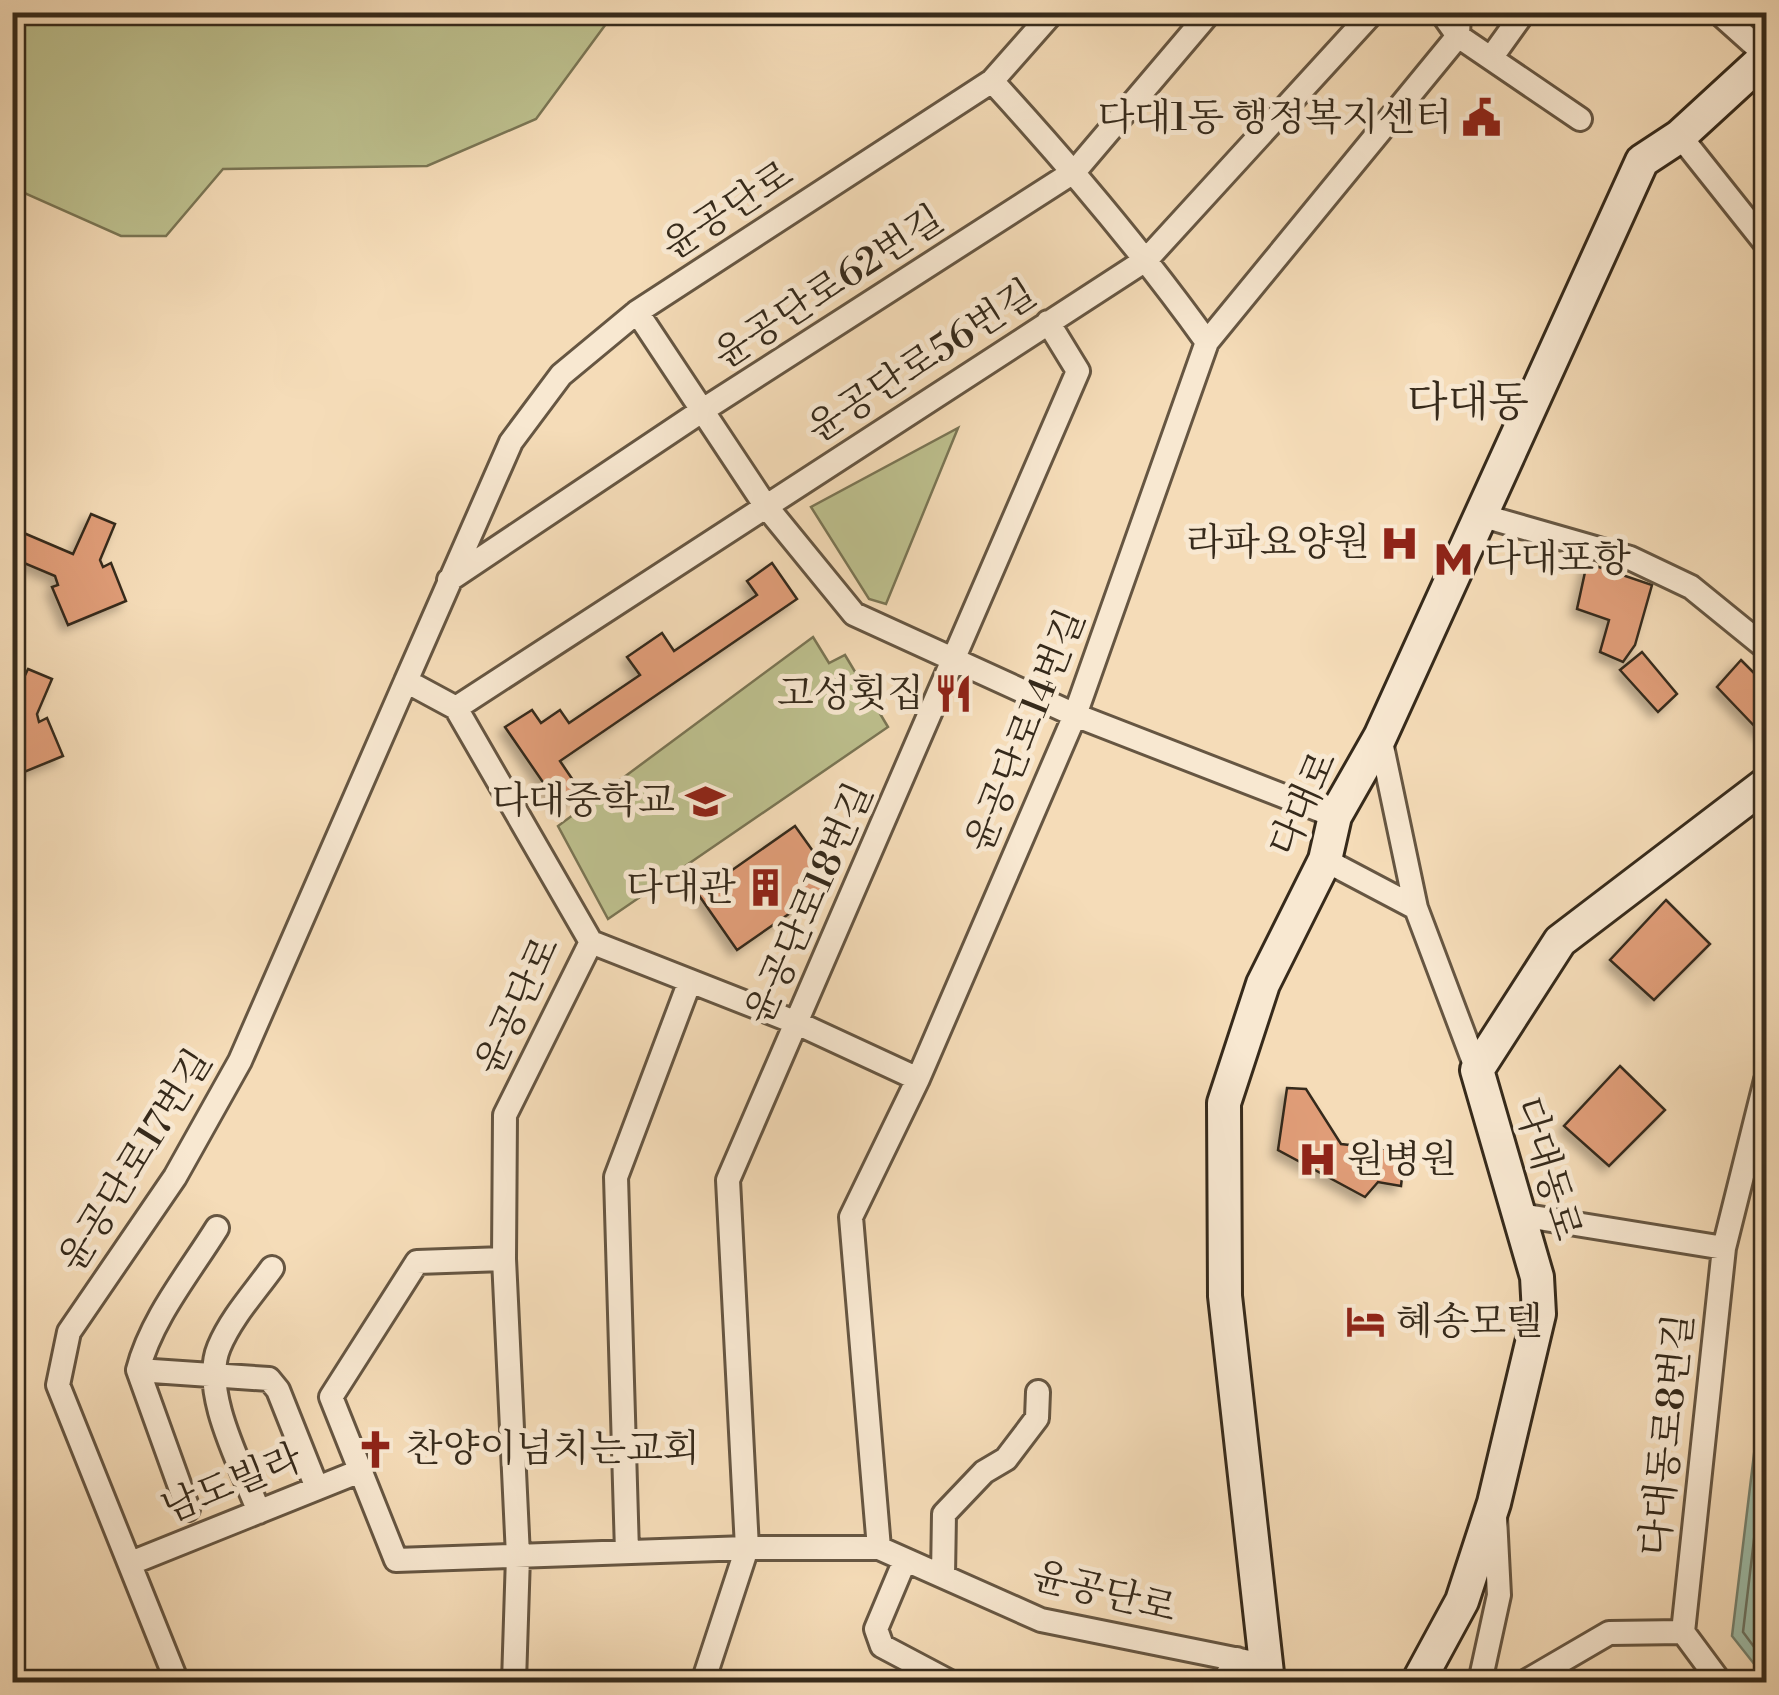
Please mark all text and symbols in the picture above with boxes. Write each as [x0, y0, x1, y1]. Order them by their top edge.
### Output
place label: 다대1동 행정복지센터 [1097, 95, 1452, 142]
public building icon: 다대1동 행정복지센터 [1461, 97, 1503, 139]
street label: 윤공단로 [654, 151, 802, 271]
street label: 윤공단로62번길 [705, 196, 953, 380]
street label: 윤공단로56번길 [798, 270, 1046, 454]
district label: 다대동 [1407, 377, 1529, 430]
place label: 라파요양원 [1186, 520, 1370, 567]
hospital icon: 라파요양원 [1379, 522, 1421, 564]
place label: 다대포항 [1484, 536, 1631, 583]
metro station icon: 다대포항 [1433, 538, 1475, 580]
street label: 윤공단로14번길 [956, 603, 1096, 859]
place label: 고성횟집 [777, 671, 924, 718]
restaurant icon: 고성횟집 [933, 673, 975, 715]
street label: 다대로 [1260, 744, 1348, 864]
street label: 윤공단로18번길 [736, 776, 884, 1032]
place label: 다대중학교 [491, 778, 675, 825]
school or university icon: 다대중학교 [684, 780, 726, 822]
place label: 다대관 [626, 865, 736, 912]
building icon: 다대관 [745, 867, 787, 909]
street label: 윤공단로 [466, 930, 570, 1082]
street label: 윤공단로17번길 [49, 1041, 223, 1281]
street label: 다대동로 [1503, 1092, 1591, 1246]
place label: 원병원 [1347, 1137, 1457, 1184]
hospital icon: 원병원 [1296, 1139, 1338, 1181]
place label: 혜송모텔 [1396, 1299, 1543, 1346]
hotel icon: 혜송모텔 [1345, 1301, 1387, 1343]
street label: 다대동로8번길 [1632, 1311, 1704, 1559]
place label: 찬양이넘치는교회 [406, 1426, 700, 1473]
church icon: 찬양이넘치는교회 [355, 1428, 397, 1470]
street label: 남도빌라 [155, 1435, 309, 1533]
street label: 윤공단로 [1027, 1552, 1181, 1634]

